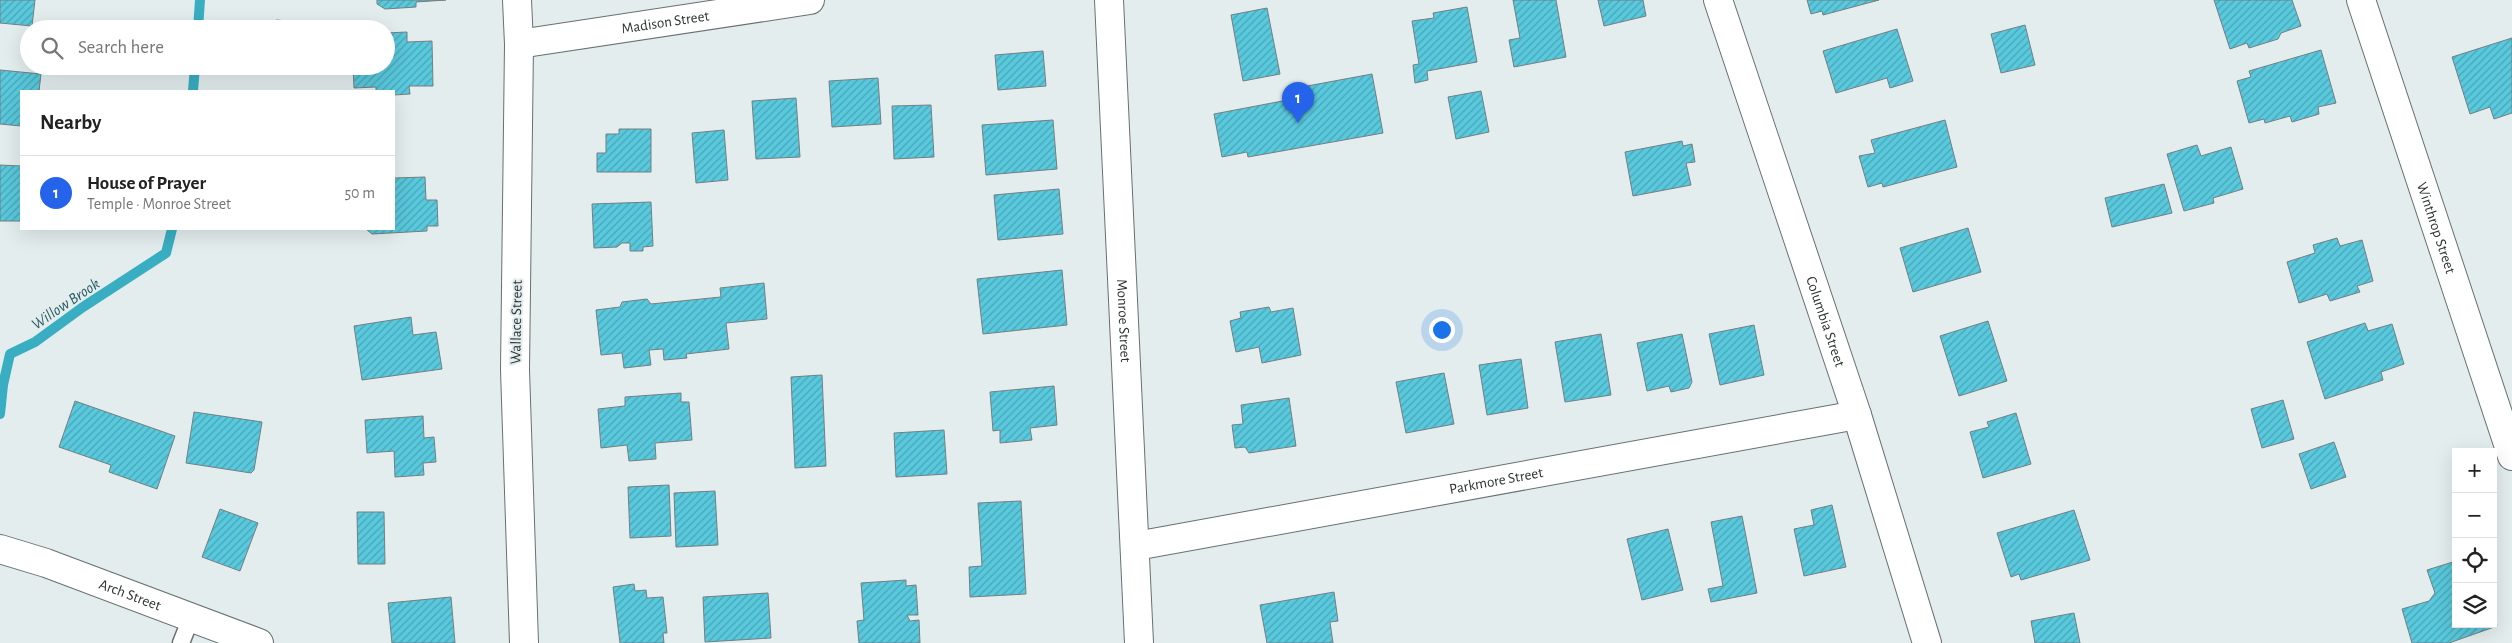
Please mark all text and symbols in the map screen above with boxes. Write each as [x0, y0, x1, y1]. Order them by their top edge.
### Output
street label: Madison Street [621, 8, 710, 36]
search box [20, 20, 395, 75]
icon: search [38, 34, 66, 62]
text: Search here [78, 38, 164, 57]
pin: 1 [1282, 82, 1314, 123]
text: Nearby [40, 112, 101, 133]
text: House of Prayer [87, 174, 206, 193]
street label: Winthrop Street [2414, 181, 2458, 276]
text: 1 [53, 185, 59, 201]
text: 50 m [344, 185, 375, 201]
text: Temple · Monroe Street [87, 196, 231, 212]
water label: Willow Brook [29, 275, 103, 332]
street label: Columbia Street [1803, 275, 1847, 369]
street label: Monroe Street [1114, 279, 1133, 363]
street label: Wallace Street [508, 280, 525, 364]
your location [1429, 317, 1455, 343]
map controls [2452, 448, 2497, 628]
button: + [2452, 448, 2497, 493]
street label: Parkmore Street [1448, 465, 1544, 497]
button: − [2452, 493, 2497, 538]
button: locate [2452, 538, 2497, 583]
street label: Arch Street [97, 577, 163, 614]
button: layers [2452, 583, 2497, 628]

